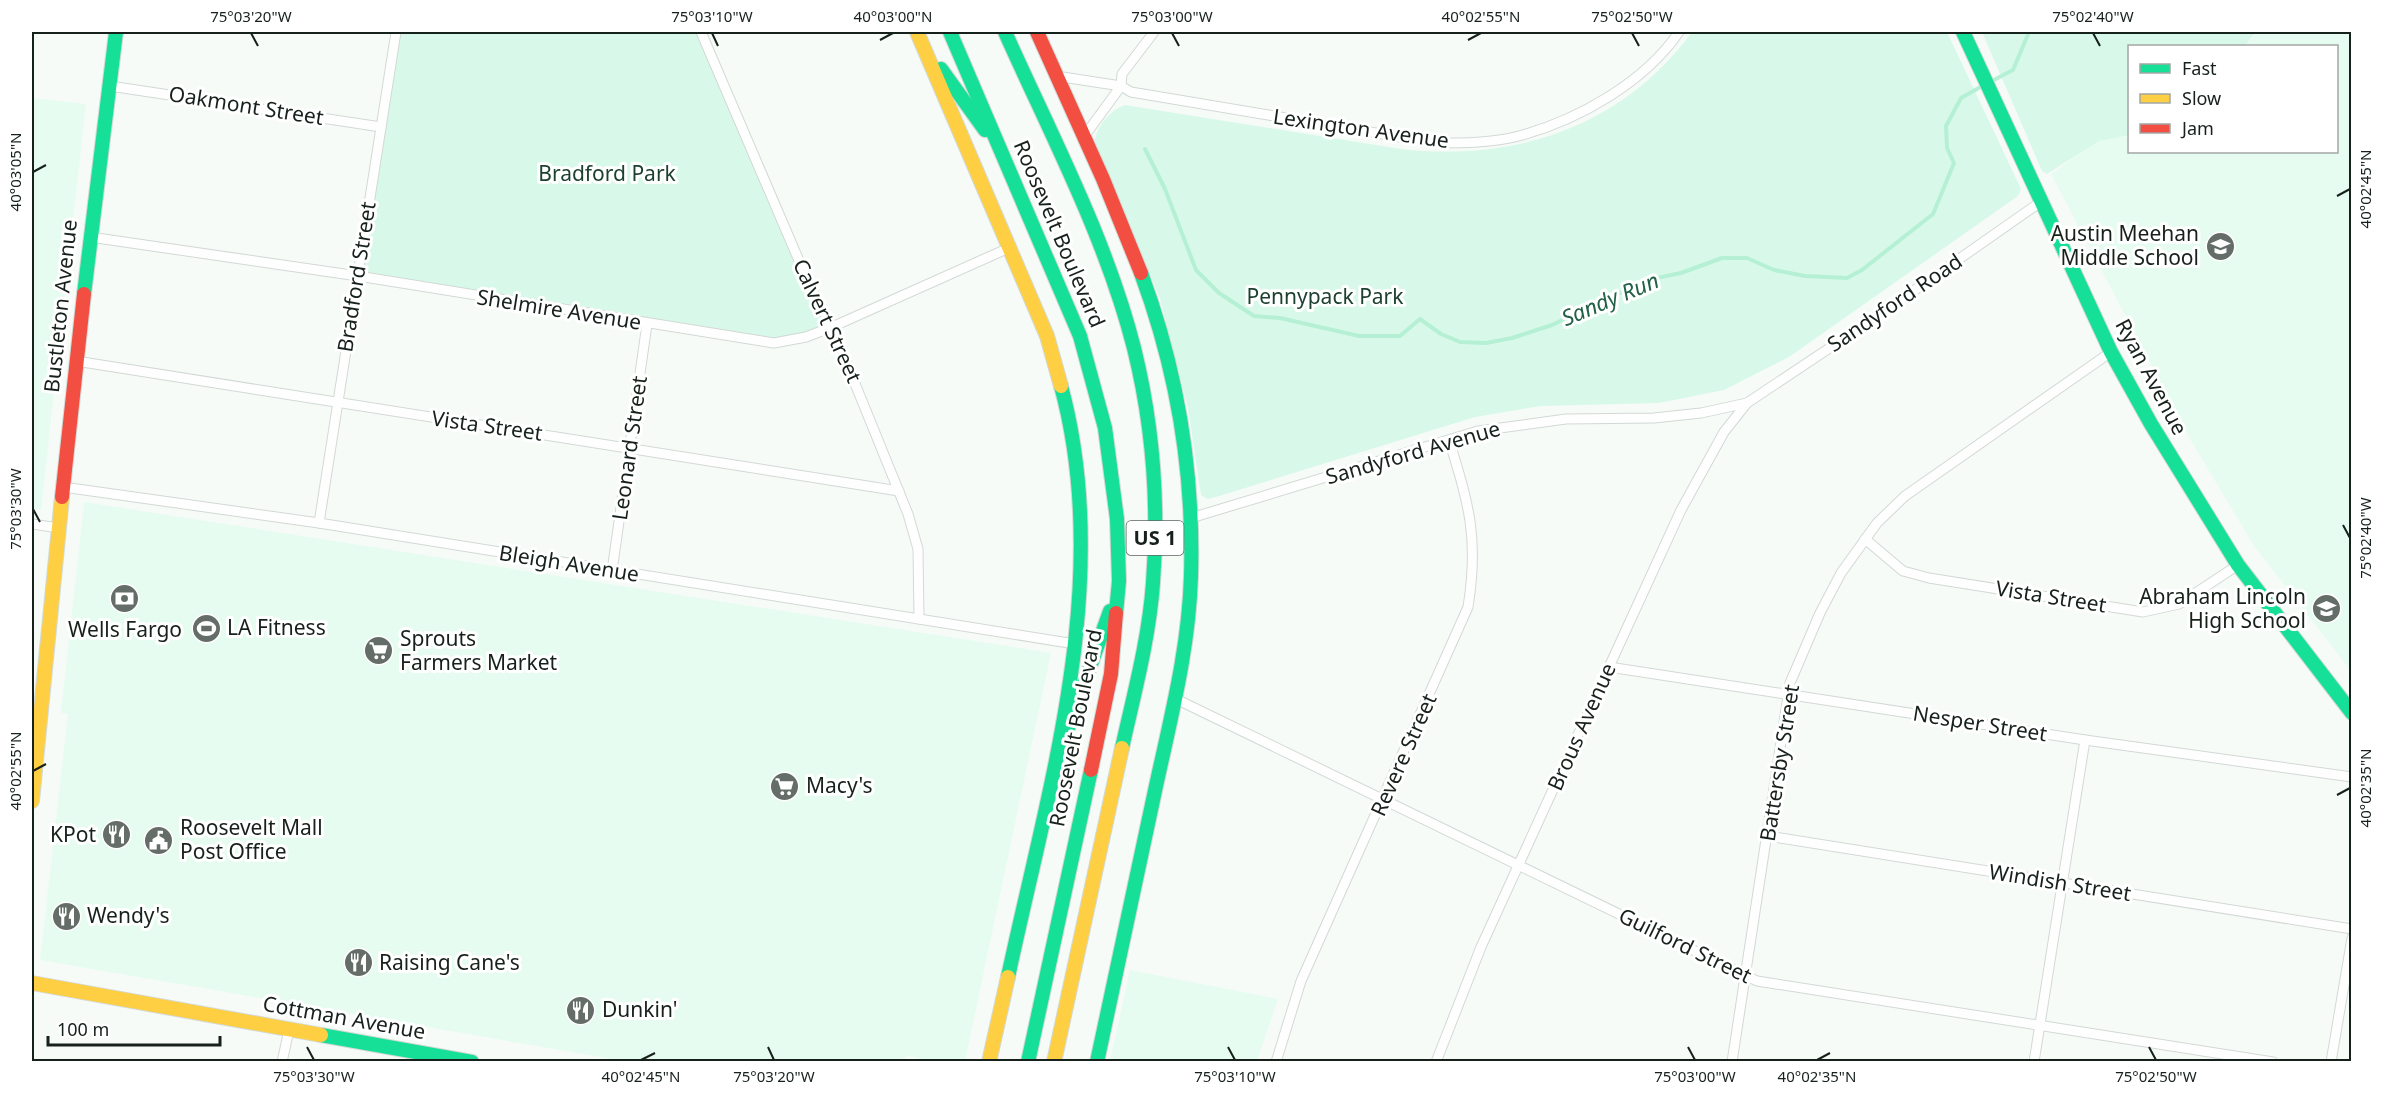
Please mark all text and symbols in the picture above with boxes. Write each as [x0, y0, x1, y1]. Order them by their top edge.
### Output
text: 75°03'20"W [210, 6, 292, 26]
text: 75°03'10"W [671, 6, 753, 26]
text: 40°03'00"N [854, 6, 932, 26]
text: 75°03'00"W [1131, 6, 1213, 26]
text: 40°02'55"N [1442, 6, 1520, 26]
text: 75°02'50"W [1591, 6, 1673, 26]
text: 75°02'40"W [2052, 6, 2134, 26]
legend [2128, 45, 2338, 153]
text: Fast [2182, 56, 2217, 80]
street label: Oakmont Street [167, 79, 326, 131]
text: Slow [2182, 86, 2221, 110]
street label: Lexington Avenue [1271, 102, 1451, 154]
text: Jam [2180, 116, 2214, 140]
text: 40°03'05"N [5, 133, 25, 211]
street label: Roosevelt Boulevard [1008, 136, 1112, 331]
text: 40°02'45"N [2355, 150, 2375, 228]
park label: Bradford Park [538, 159, 677, 187]
street label: Bradford Street [330, 199, 382, 354]
street label: Bustleton Avenue [37, 218, 83, 394]
place label: Austin Meehan Middle School [2051, 219, 2199, 271]
school or university icon: Austin Meehan Middle School [2204, 230, 2236, 262]
street label: Sandyford Road [1822, 247, 1967, 358]
street label: Calvert Street [787, 254, 869, 387]
water label: Sandy Run [1556, 264, 1663, 332]
street label: Shelmire Avenue [475, 282, 643, 336]
park label: Pennypack Park [1246, 282, 1404, 310]
street label: Ryan Avenue [2110, 314, 2194, 439]
street label: Leonard Street [605, 373, 653, 522]
street label: Vista Street [430, 403, 545, 447]
street label: Sandyford Avenue [1322, 414, 1503, 490]
text: 75°03'30"W [5, 468, 25, 550]
text: 75°02'40"W [2355, 497, 2375, 579]
road number: US 1 [1126, 521, 1184, 555]
street label: Bleigh Avenue [497, 538, 641, 588]
street label: Vista Street [1994, 573, 2109, 619]
place label: Abraham Lincoln High School [2139, 582, 2306, 634]
bank icon: Wells Fargo [109, 583, 141, 615]
school or university icon: Abraham Lincoln High School [2311, 593, 2343, 625]
sports icon: LA Fitness [190, 612, 222, 644]
place label: LA Fitness [227, 613, 326, 641]
place label: Wells Fargo [68, 615, 182, 643]
place label: Sprouts Farmers Market [400, 624, 558, 676]
street label: Roosevelt Boulevard [1042, 627, 1108, 829]
supermarket icon: Sprouts Farmers Market [363, 635, 395, 667]
street label: Brous Avenue [1540, 658, 1622, 795]
street label: Battersby Street [1753, 682, 1805, 843]
street label: Revere Street [1364, 689, 1443, 820]
street label: Nesper Street [1911, 699, 2050, 747]
text: 40°02'55"N [5, 732, 25, 810]
text: 40°02'35"N [2355, 749, 2375, 827]
supermarket icon: Macy's [769, 770, 801, 802]
place label: Macy's [806, 771, 873, 799]
place label: Roosevelt Mall Post Office [180, 813, 323, 865]
restaurant icon: KPot [101, 819, 133, 851]
place label: KPot [50, 820, 96, 848]
public building icon: Roosevelt Mall Post Office [143, 824, 175, 856]
street label: Windish Street [1987, 857, 2134, 907]
restaurant icon: Wendy's [50, 900, 82, 932]
place label: Wendy's [87, 901, 170, 929]
street label: Guilford Street [1614, 901, 1757, 989]
restaurant icon: Raising Cane's [342, 947, 374, 979]
place label: Raising Cane's [379, 948, 520, 976]
street label: Cottman Avenue [261, 989, 428, 1045]
restaurant icon: Dunkin' [565, 994, 597, 1026]
place label: Dunkin' [602, 995, 677, 1023]
scale bar [48, 1009, 220, 1047]
text: 100 m [57, 1017, 109, 1041]
text: 75°03'30"W [273, 1066, 355, 1086]
text: 40°02'45"N [602, 1066, 680, 1086]
text: 75°03'20"W [733, 1066, 815, 1086]
text: 75°03'10"W [1194, 1066, 1276, 1086]
text: 75°03'00"W [1654, 1066, 1736, 1086]
text: 40°02'35"N [1778, 1066, 1856, 1086]
text: 75°02'50"W [2115, 1066, 2197, 1086]

